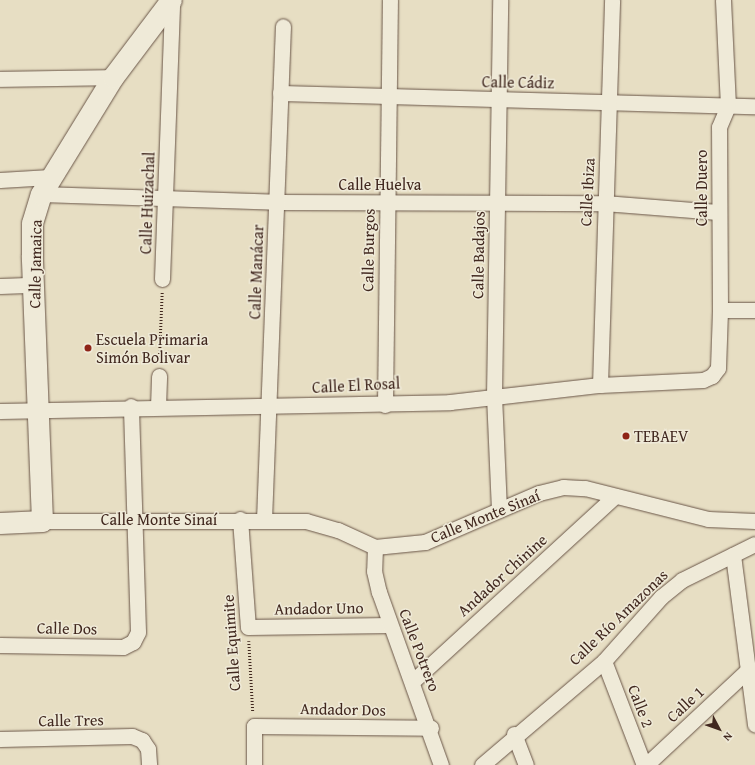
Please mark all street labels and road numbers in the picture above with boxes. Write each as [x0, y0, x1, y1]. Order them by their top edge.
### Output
street label: Calle Cádiz [482, 72, 554, 92]
street label: Calle Duero [691, 150, 711, 226]
street label: Calle Huizachal [136, 151, 158, 255]
street label: Calle Ibiza [576, 157, 598, 227]
street label: Calle Huelva [339, 174, 421, 194]
street label: Calle Burgos [358, 208, 378, 292]
street label: Calle Badajos [468, 211, 488, 299]
street label: Calle Jamaica [25, 220, 45, 308]
street label: Calle Manácar [245, 224, 267, 320]
street label: Calle El Rosal [311, 373, 401, 397]
street label: Calle Monte Sinaí [427, 485, 543, 547]
street label: Calle Monte Sinaí [101, 509, 217, 529]
street label: Andador Chinine [453, 530, 551, 620]
street label: Calle Río Amazonas [565, 565, 671, 669]
street label: Calle Equimite [218, 594, 244, 692]
street label: Andador Uno [274, 598, 364, 618]
street label: Calle Potrero [395, 606, 445, 694]
street label: Calle Dos [37, 618, 97, 638]
street label: Calle 2 [624, 682, 658, 730]
street label: Calle 1 [662, 682, 708, 726]
street label: Andador Dos [300, 699, 386, 719]
street label: Calle Tres [38, 710, 104, 730]

